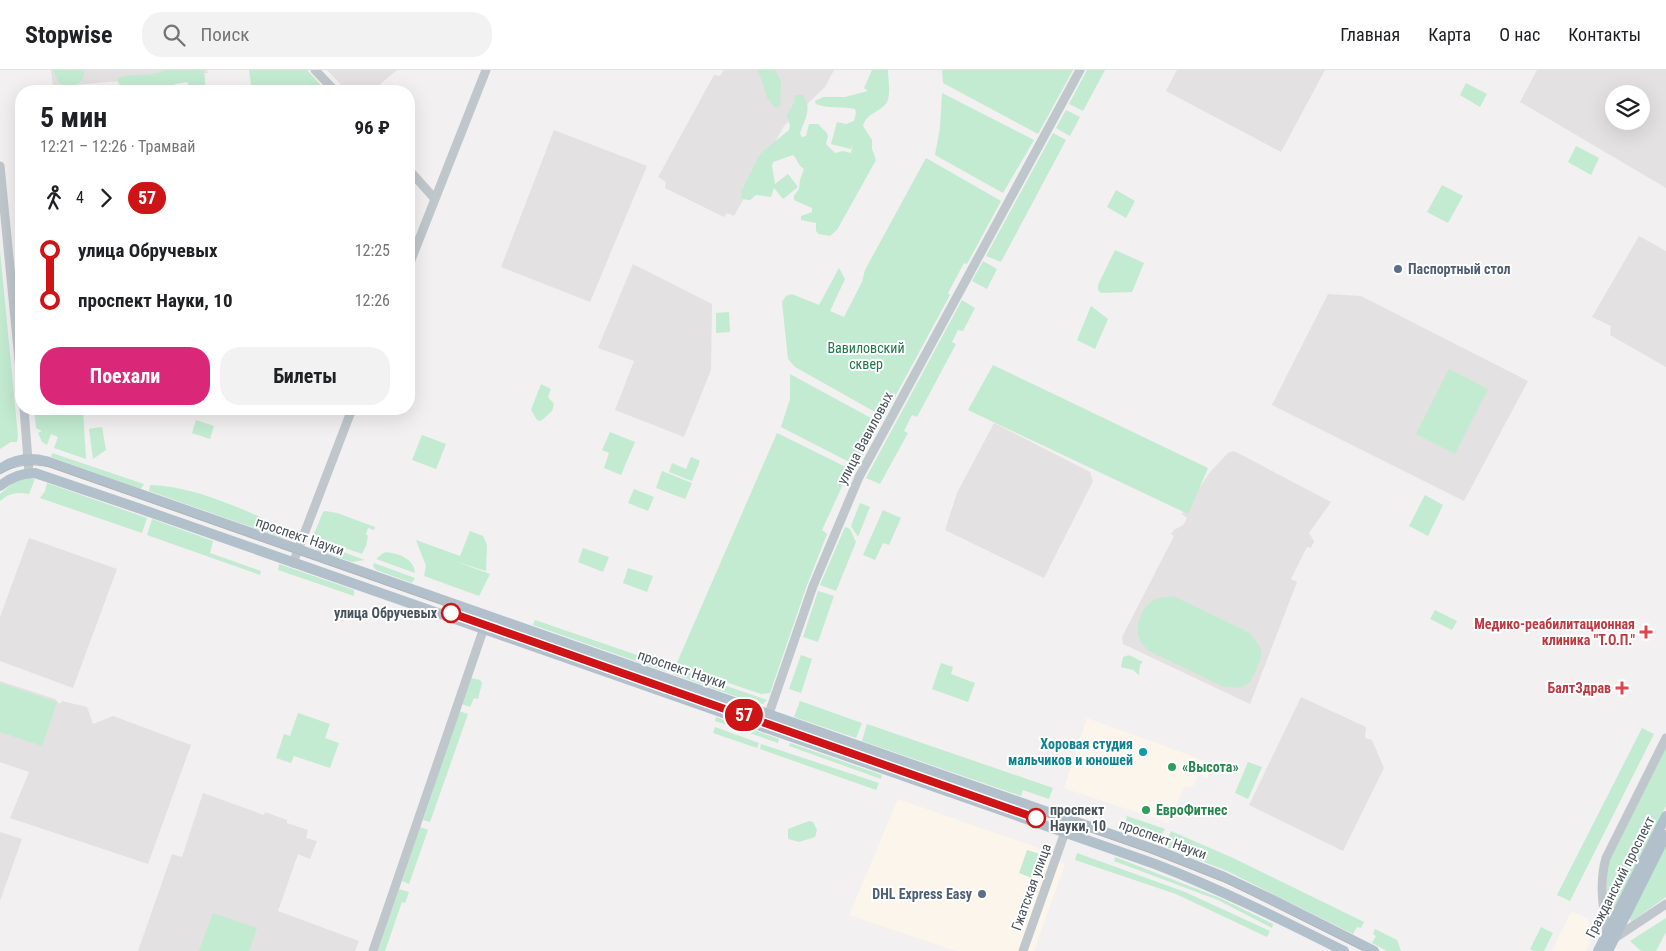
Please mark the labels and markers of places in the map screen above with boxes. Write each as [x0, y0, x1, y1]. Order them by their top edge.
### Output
place label: Паспортный стол [1408, 261, 1511, 277]
marker: Паспортный стол [1392, 263, 1404, 275]
marker: улица Обручевых [441, 603, 461, 623]
place label: улица Обручевых [334, 605, 438, 621]
place label: Медико-реабилитационная клиника "Т.О.П." [1474, 616, 1636, 648]
marker: Медико-реабилитационная клиника "Т.О.П." [1639, 625, 1653, 639]
place label: БалтЗдрав [1548, 680, 1611, 696]
marker: БалтЗдрав [1615, 681, 1629, 695]
place label: Хоровая студия мальчиков и юношей [1008, 736, 1133, 768]
marker: Хоровая студия мальчиков и юношей [1137, 746, 1149, 758]
place label: «Высота» [1182, 759, 1239, 775]
marker: «Высота» [1166, 761, 1178, 773]
place label: проспект Науки, 10 [1050, 802, 1106, 834]
place label: ЕвроФитнес [1156, 802, 1228, 818]
marker: ЕвроФитнес [1140, 804, 1152, 816]
marker: проспект Науки, 10 [1026, 808, 1046, 828]
place label: DHL Express Easy [872, 886, 973, 902]
marker: DHL Express Easy [976, 888, 988, 900]

